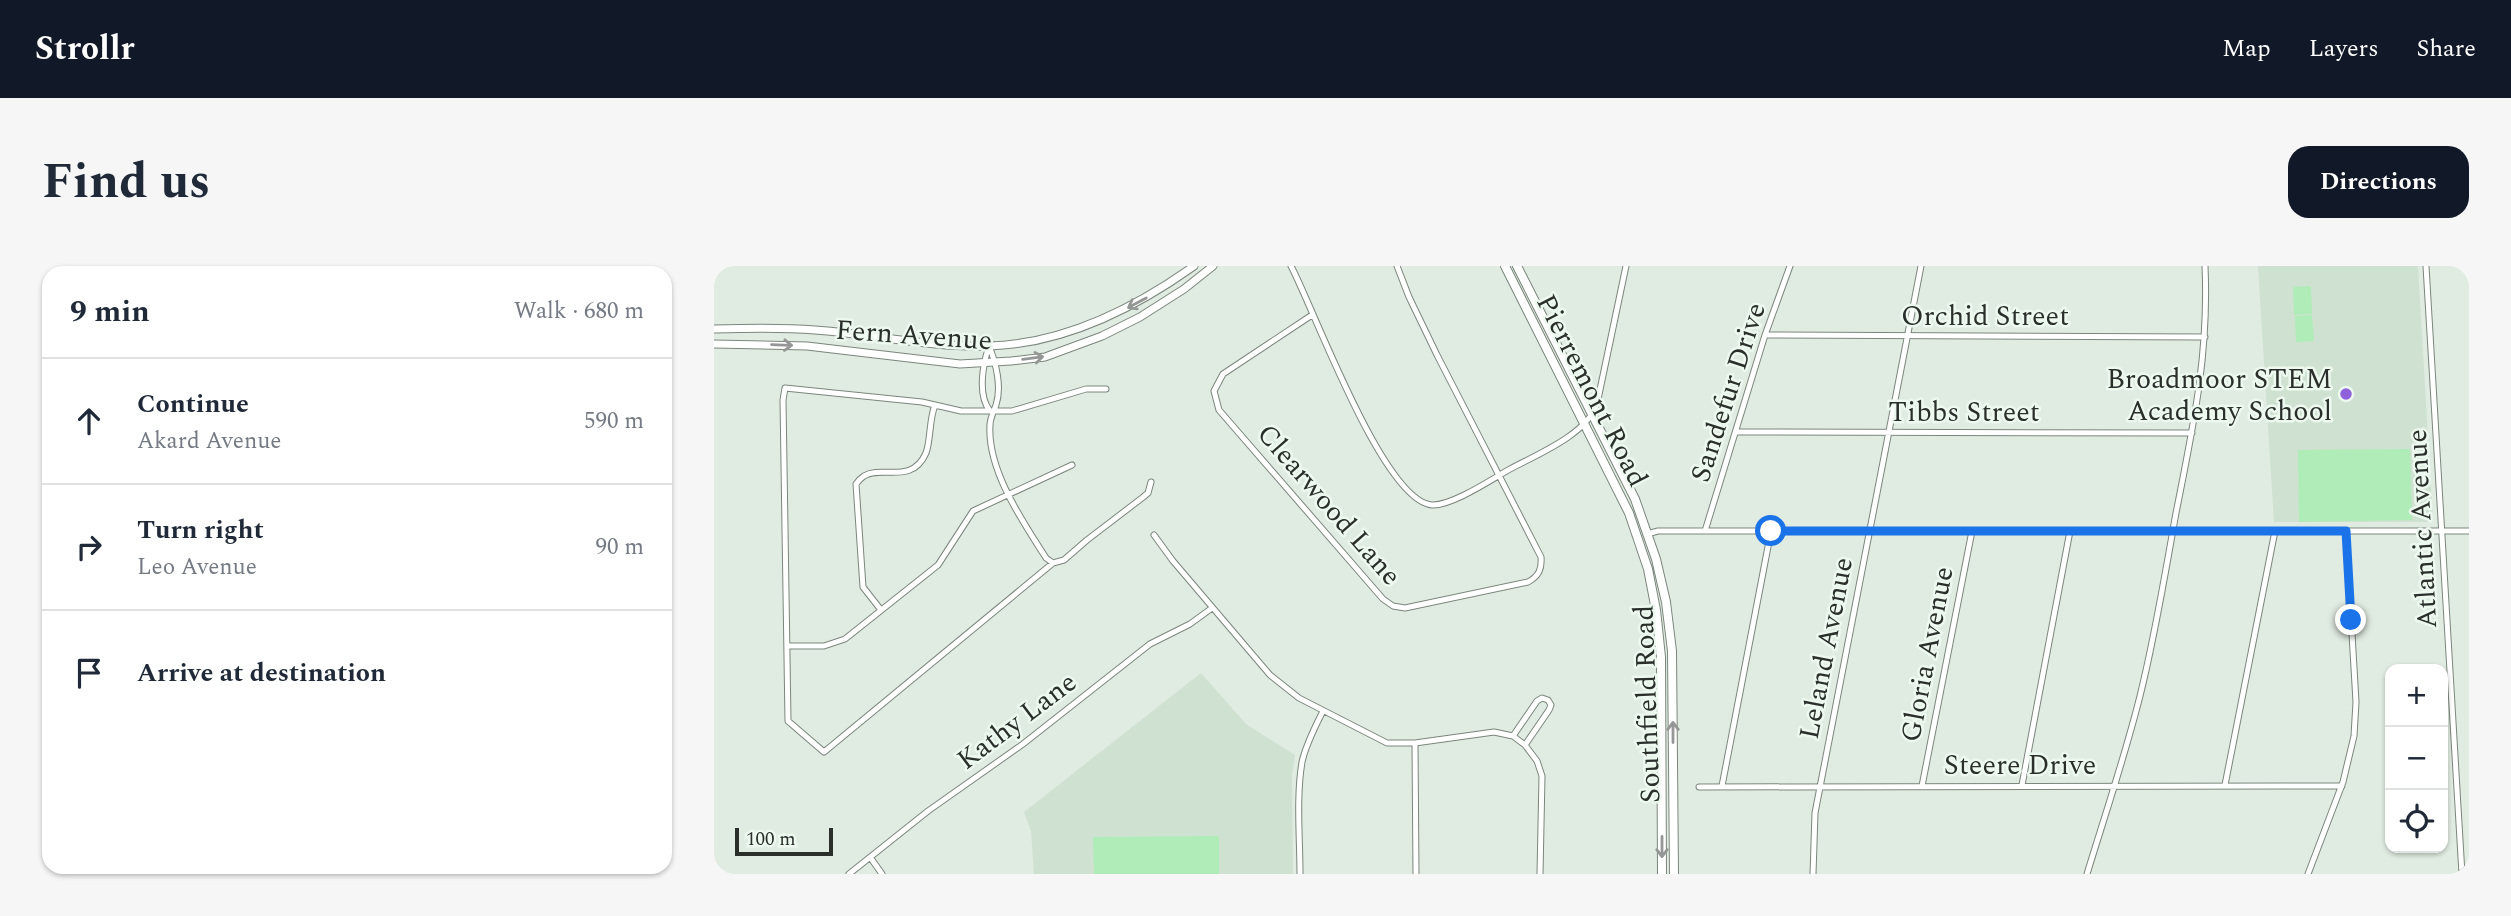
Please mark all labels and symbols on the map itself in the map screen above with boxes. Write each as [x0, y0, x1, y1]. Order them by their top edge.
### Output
street label: Pierremont Road [1524, 287, 1659, 495]
street label: Orchid Street [1901, 295, 2069, 338]
one-way arrow [1127, 296, 1147, 310]
street label: Sandefur Drive [1679, 297, 1778, 488]
street label: Fern Avenue [834, 309, 994, 362]
one-way arrow [770, 339, 793, 352]
one-way arrow [1021, 352, 1044, 365]
place label: Broadmoor STEM Academy School [2106, 358, 2332, 433]
marker: Broadmoor STEM Academy School [2338, 386, 2354, 402]
street label: Tibbs Street [1888, 391, 2040, 434]
street label: Clearwood Lane [1246, 414, 1412, 596]
street label: Atlantic Avenue [2396, 428, 2449, 630]
route start [1755, 515, 1786, 546]
street label: Leland Avenue [1788, 554, 1865, 743]
street label: Gloria Avenue [1889, 563, 1966, 746]
street label: Southfield Road [1623, 604, 1672, 804]
route end [2335, 604, 2366, 635]
street label: Kathy Lane [948, 662, 1086, 781]
one-way arrow [1666, 721, 1680, 744]
street label: Steere Drive [1944, 744, 2096, 787]
scale bar [735, 825, 833, 857]
one-way arrow [1655, 835, 1669, 858]

